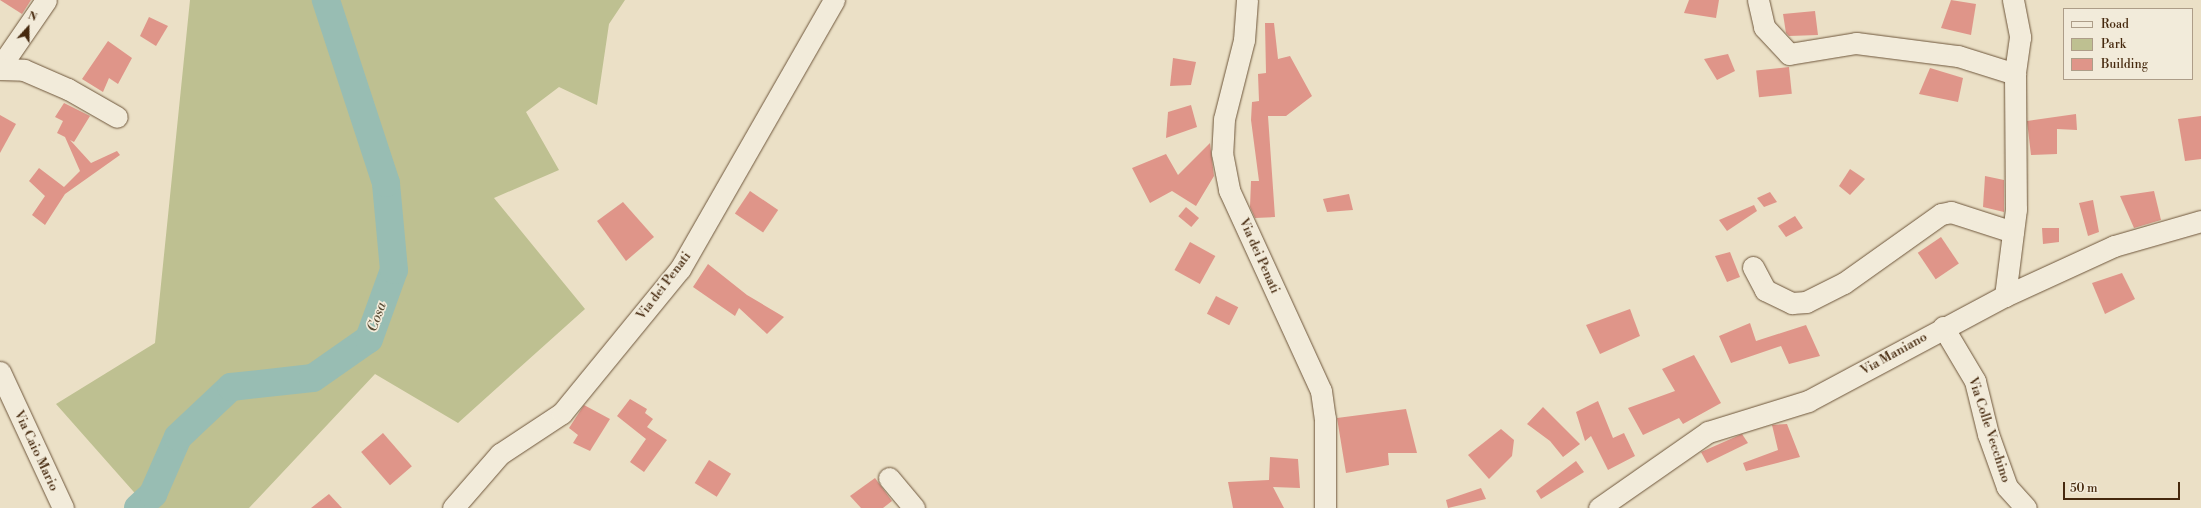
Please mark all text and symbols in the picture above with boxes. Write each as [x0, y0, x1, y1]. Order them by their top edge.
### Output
north arrow [8, 8, 48, 48]
legend [2063, 8, 2193, 80]
text: N [26, 9, 39, 25]
text: Road [2101, 17, 2129, 32]
text: Park [2101, 37, 2126, 52]
text: Building [2101, 57, 2148, 72]
street label: Via dei Penati [1235, 216, 1283, 296]
street label: Via dei Penati [633, 249, 695, 323]
water label: Cosa [364, 300, 390, 334]
street label: Via Maniano [1858, 329, 1930, 379]
street label: Via Colle Vecchino [1965, 375, 2013, 485]
street label: Via Caio Mario [10, 408, 62, 494]
scale bar [2065, 474, 2182, 500]
text: 50 m [2070, 481, 2098, 496]

